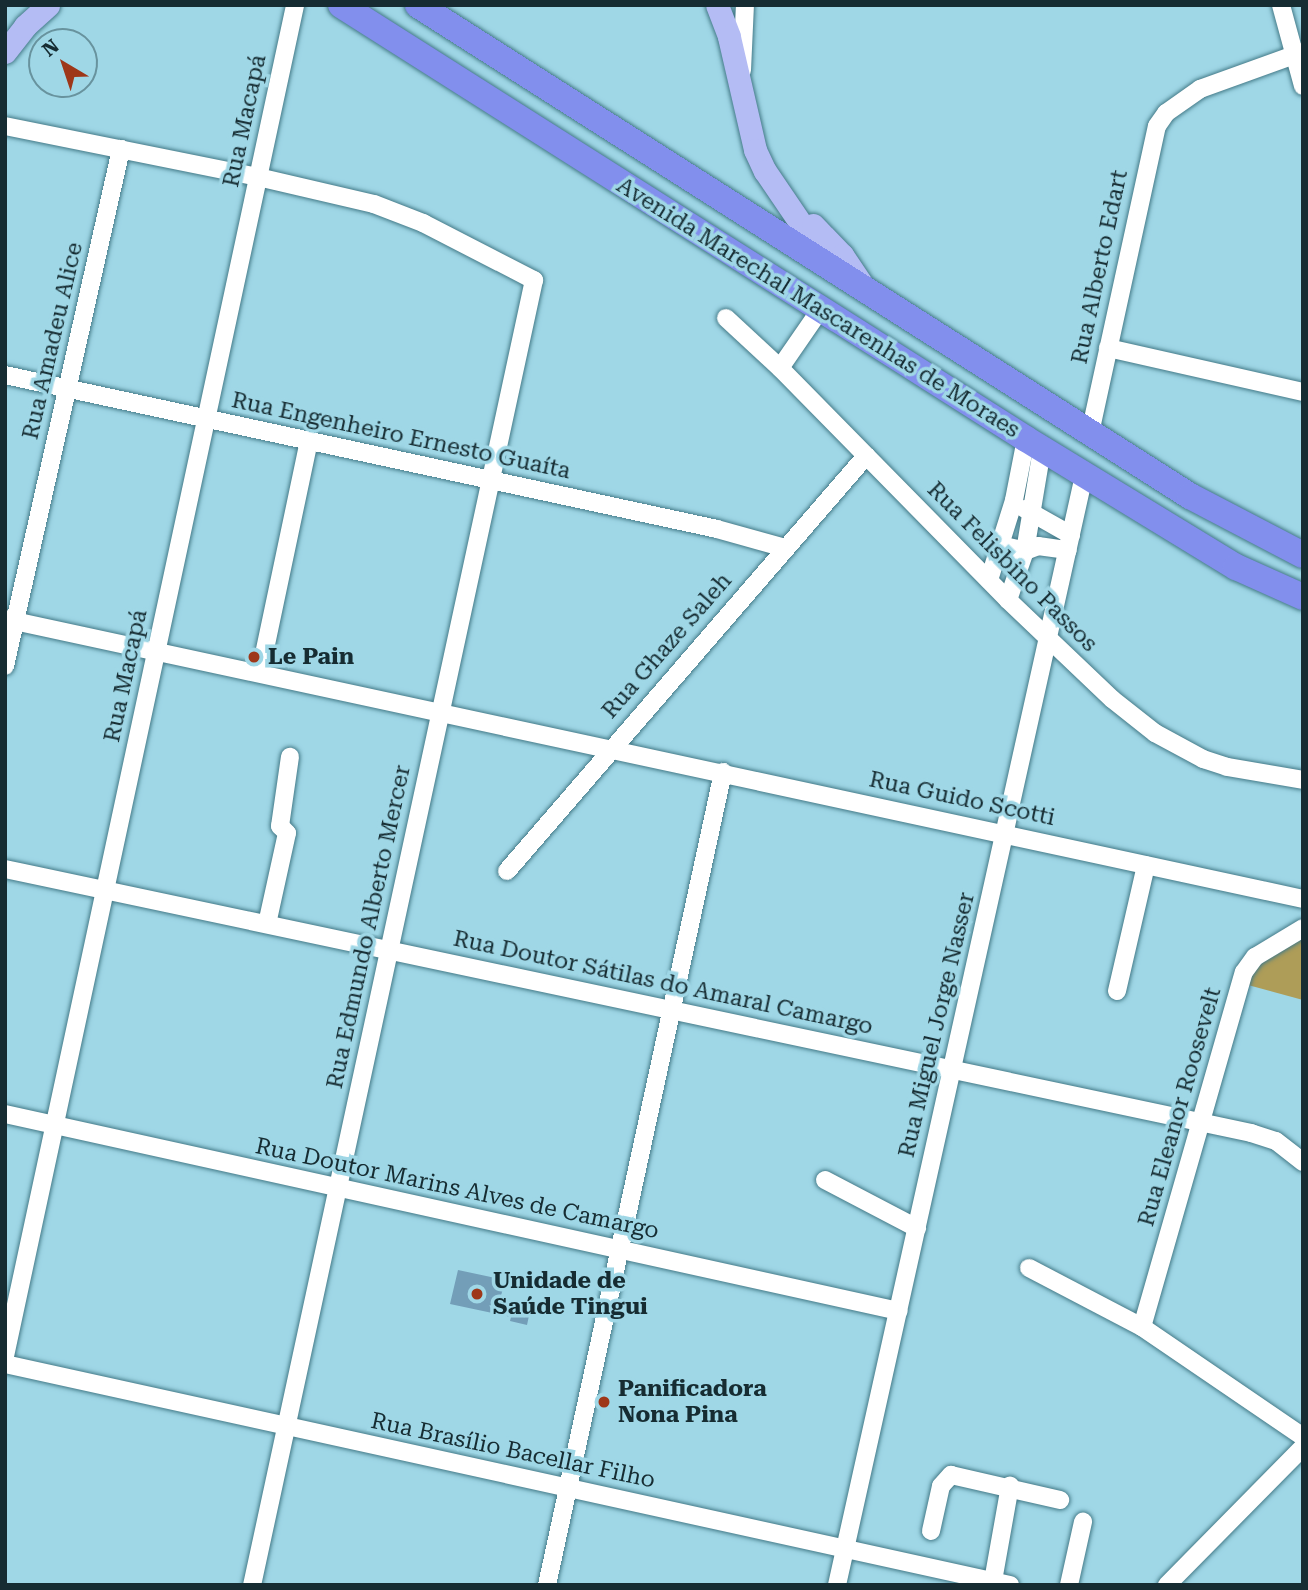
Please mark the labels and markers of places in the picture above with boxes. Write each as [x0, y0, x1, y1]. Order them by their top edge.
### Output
place label: Le Pain [268, 643, 354, 671]
marker: Le Pain [246, 649, 262, 665]
place label: Unidade de Saúde Tingui [493, 1267, 648, 1321]
marker: Unidade de Saúde Tingui [467, 1284, 487, 1304]
place label: Panificadora Nona Pina [618, 1375, 767, 1429]
marker: Panificadora Nona Pina [596, 1394, 612, 1410]

